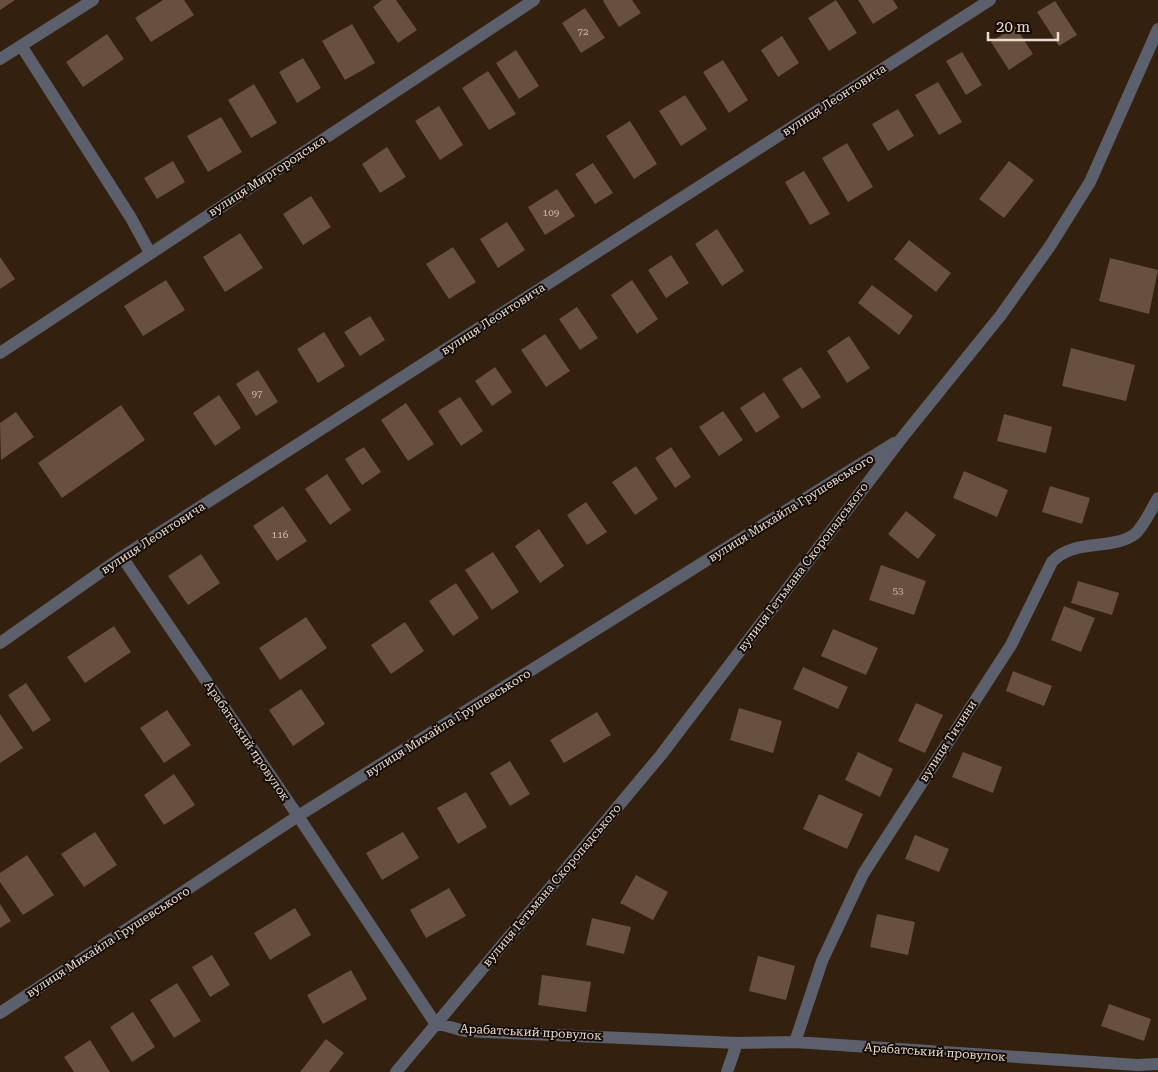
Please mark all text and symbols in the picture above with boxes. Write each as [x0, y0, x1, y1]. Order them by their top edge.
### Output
scale bar [988, 10, 1058, 42]
text: 20 m [996, 18, 1031, 36]
house number: 72 [577, 26, 589, 37]
street label: вулиця Леонтовича [779, 61, 889, 139]
street label: вулиця Миргородська [206, 133, 329, 219]
house number: 109 [543, 207, 560, 218]
street label: вулиця Леонтовича [438, 280, 548, 358]
house number: 97 [251, 388, 263, 399]
street label: вулиця Михайла Грушевського [706, 451, 876, 565]
street label: вулиця Гетьмана Скоропадського [735, 480, 871, 654]
street label: вулиця Леонтовича [98, 499, 208, 577]
house number: 116 [272, 529, 289, 540]
house number: 53 [892, 585, 904, 596]
street label: вулиця Михайла Грушевського [363, 666, 533, 780]
street label: Арабатський провулок [202, 678, 293, 804]
street label: вулиця Тичини [916, 698, 980, 784]
street label: вулиця Гетьмана Скоропадського [480, 801, 624, 969]
street label: вулиця Михайла Грушевського [24, 884, 192, 1000]
street label: Арабатський провулок [460, 1021, 602, 1043]
street label: Арабатський провулок [864, 1040, 1006, 1064]

